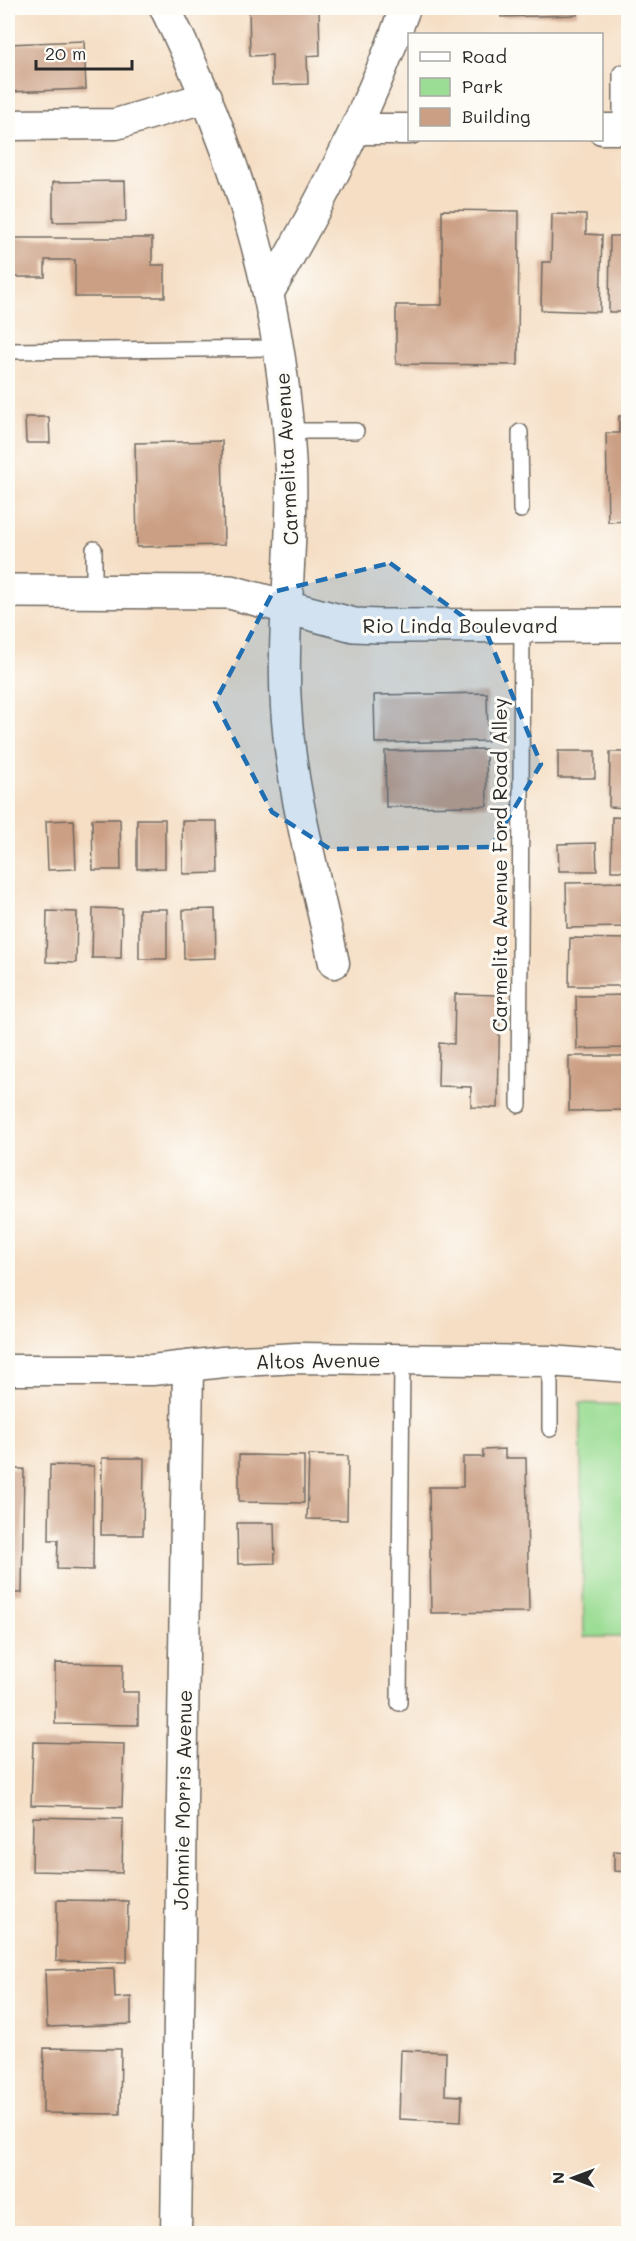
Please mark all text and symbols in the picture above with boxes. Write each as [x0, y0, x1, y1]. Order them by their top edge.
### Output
scale bar [36, 33, 132, 71]
legend [408, 33, 603, 141]
text: 20 m [45, 41, 86, 65]
text: Road [462, 44, 507, 68]
text: Park [462, 74, 503, 98]
text: Building [462, 104, 530, 128]
street label: Carmelita Avenue [268, 372, 304, 546]
street label: Rio Linda Boulevard [363, 612, 557, 638]
street label: Carmelita Avenue Ford Road Alley [486, 698, 512, 1032]
street label: Altos Avenue [255, 1346, 381, 1374]
street label: Johnnie Morris Avenue [167, 1690, 197, 1910]
north arrow [543, 2148, 603, 2208]
text: N [547, 2172, 568, 2184]

